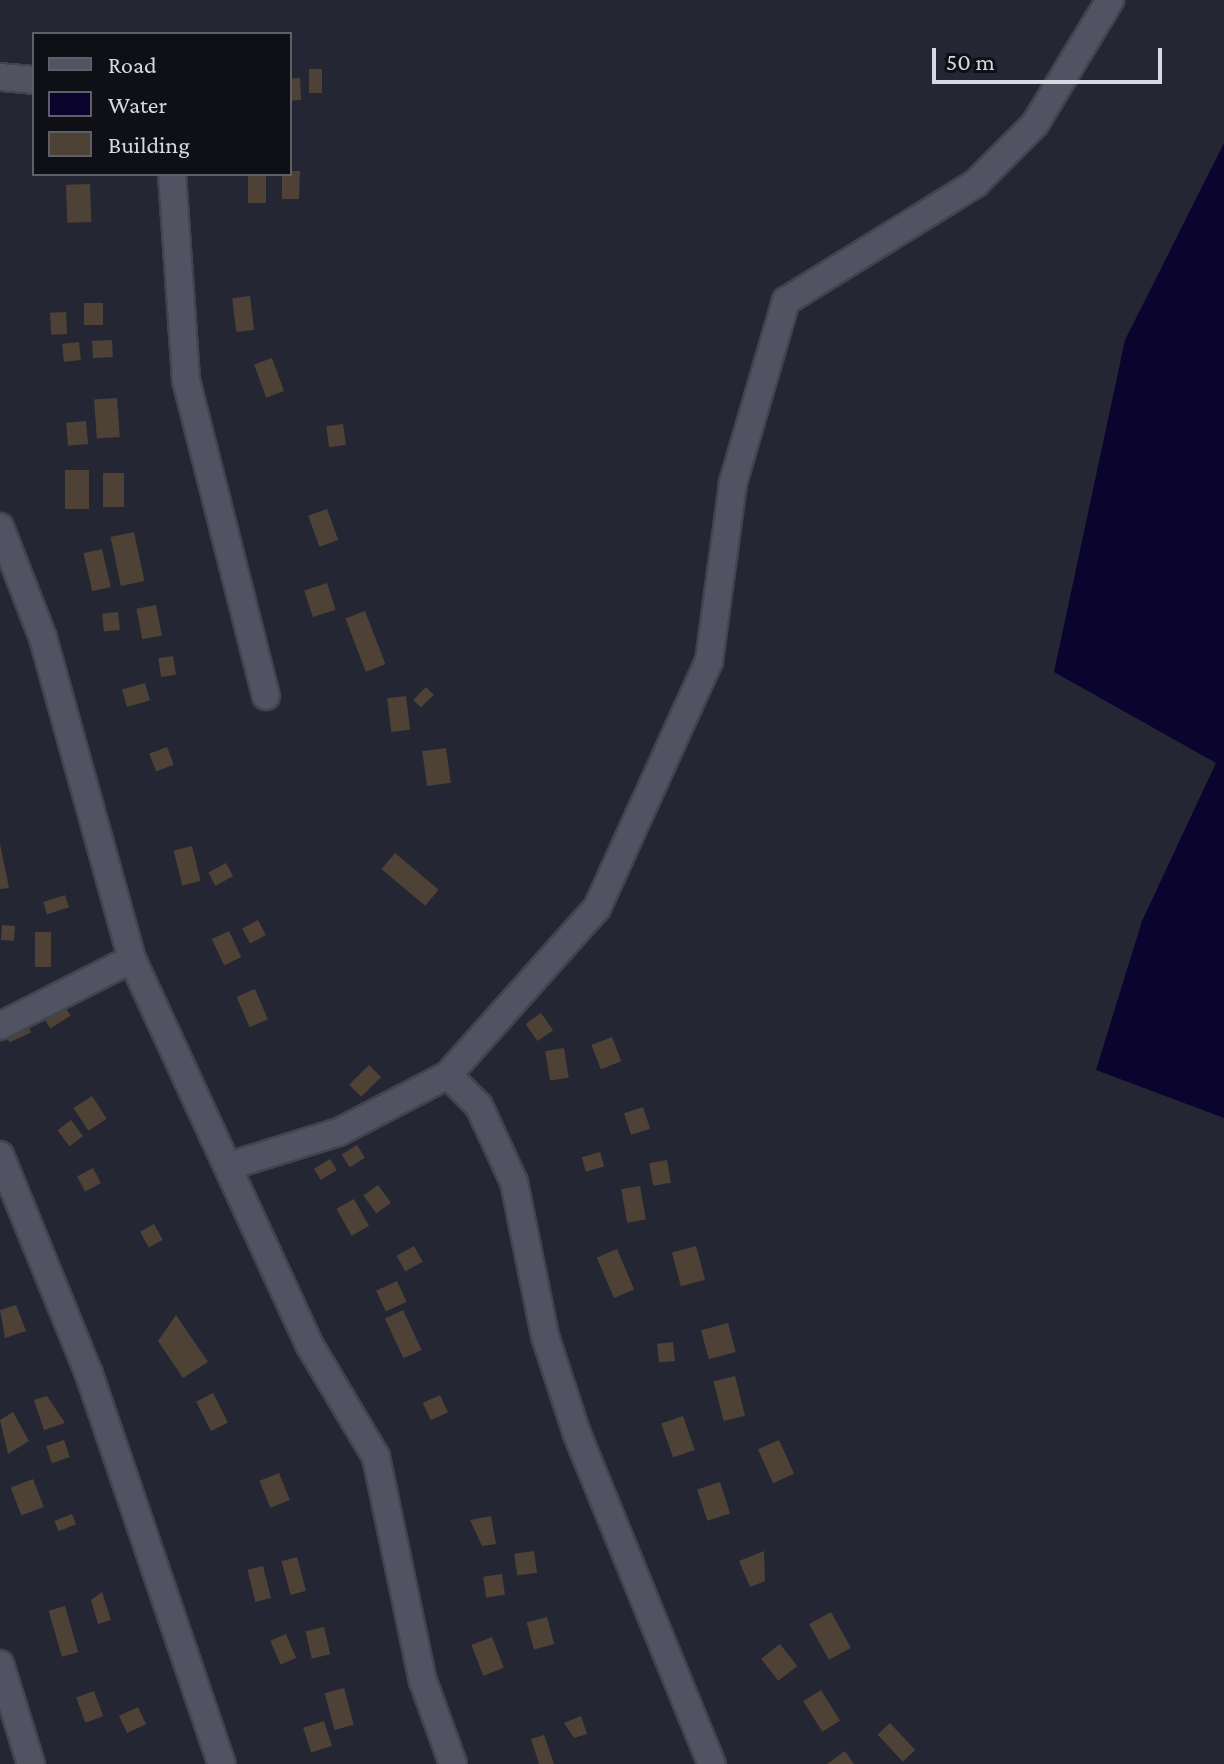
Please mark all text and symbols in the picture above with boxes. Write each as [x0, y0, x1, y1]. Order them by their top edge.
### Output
legend [32, 32, 292, 176]
scale bar [936, 32, 1166, 82]
text: 50 m [946, 48, 995, 75]
text: Road [108, 51, 157, 78]
text: Water [108, 91, 167, 118]
text: Building [108, 131, 190, 158]

